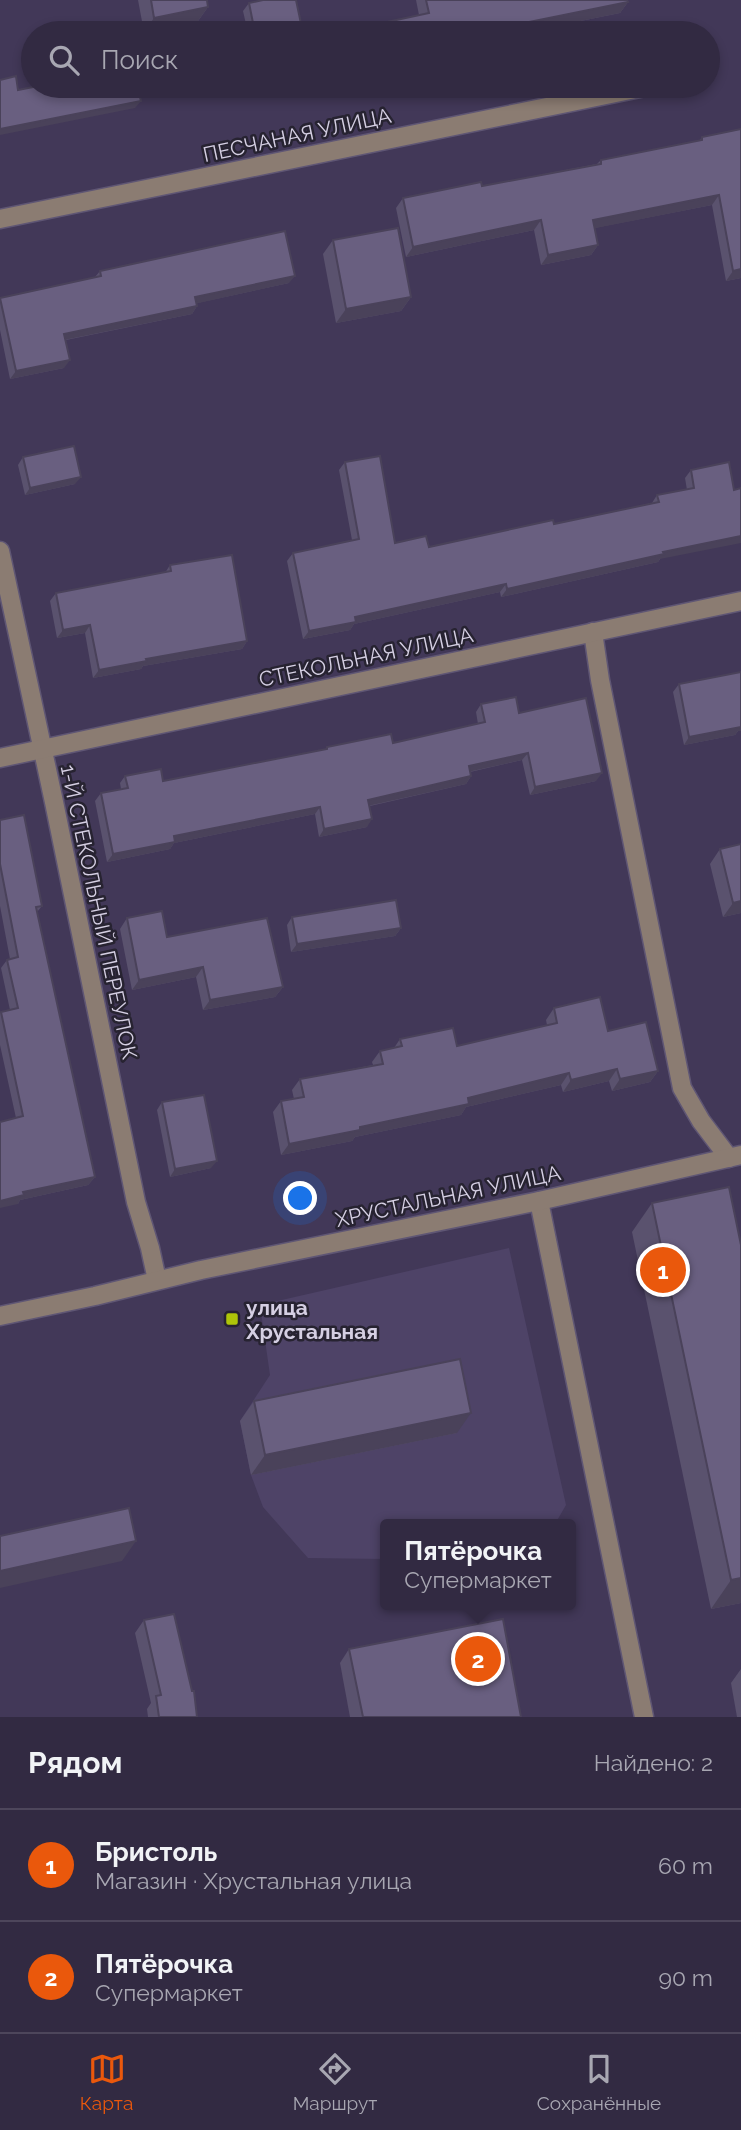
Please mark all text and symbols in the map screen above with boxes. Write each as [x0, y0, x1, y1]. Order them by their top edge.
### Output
search box [21, 21, 720, 98]
icon: search [45, 41, 83, 79]
text: Поиск [101, 45, 178, 75]
street label: ПЕСЧАНАЯ УЛИЦА [201, 103, 393, 167]
street label: СТЕКОЛЬНАЯ УЛИЦА [257, 622, 475, 692]
street label: 1-Й СТЕКОЛЬНЫЙ ПЕРЕУЛОК [55, 762, 143, 1062]
street label: ХРУСТАЛЬНАЯ УЛИЦА [333, 1160, 563, 1232]
your location [283, 1181, 317, 1215]
pin: 1 [640, 1244, 686, 1296]
place label: улица Хрустальная [245, 1295, 378, 1344]
marker: улица Хрустальная [224, 1311, 240, 1327]
popup [380, 1519, 576, 1610]
text: Пятёрочка [404, 1536, 542, 1566]
text: Супермаркет [404, 1566, 552, 1593]
pin: 2 [455, 1633, 501, 1685]
text: Рядом [28, 1745, 122, 1780]
text: Найдено: 2 [594, 1749, 713, 1776]
text: Бристоль [95, 1837, 217, 1867]
text: 1 [45, 1852, 57, 1879]
text: 60 m [658, 1852, 713, 1879]
text: Магазин · Хрустальная улица [95, 1867, 412, 1894]
text: Пятёрочка [95, 1949, 233, 1979]
text: 2 [45, 1964, 57, 1991]
text: 90 m [658, 1964, 713, 1991]
text: Супермаркет [95, 1979, 243, 2006]
tab: Карта [80, 2050, 133, 2114]
tab: Маршрут [293, 2050, 377, 2114]
tab: Сохранённые [537, 2050, 661, 2114]

